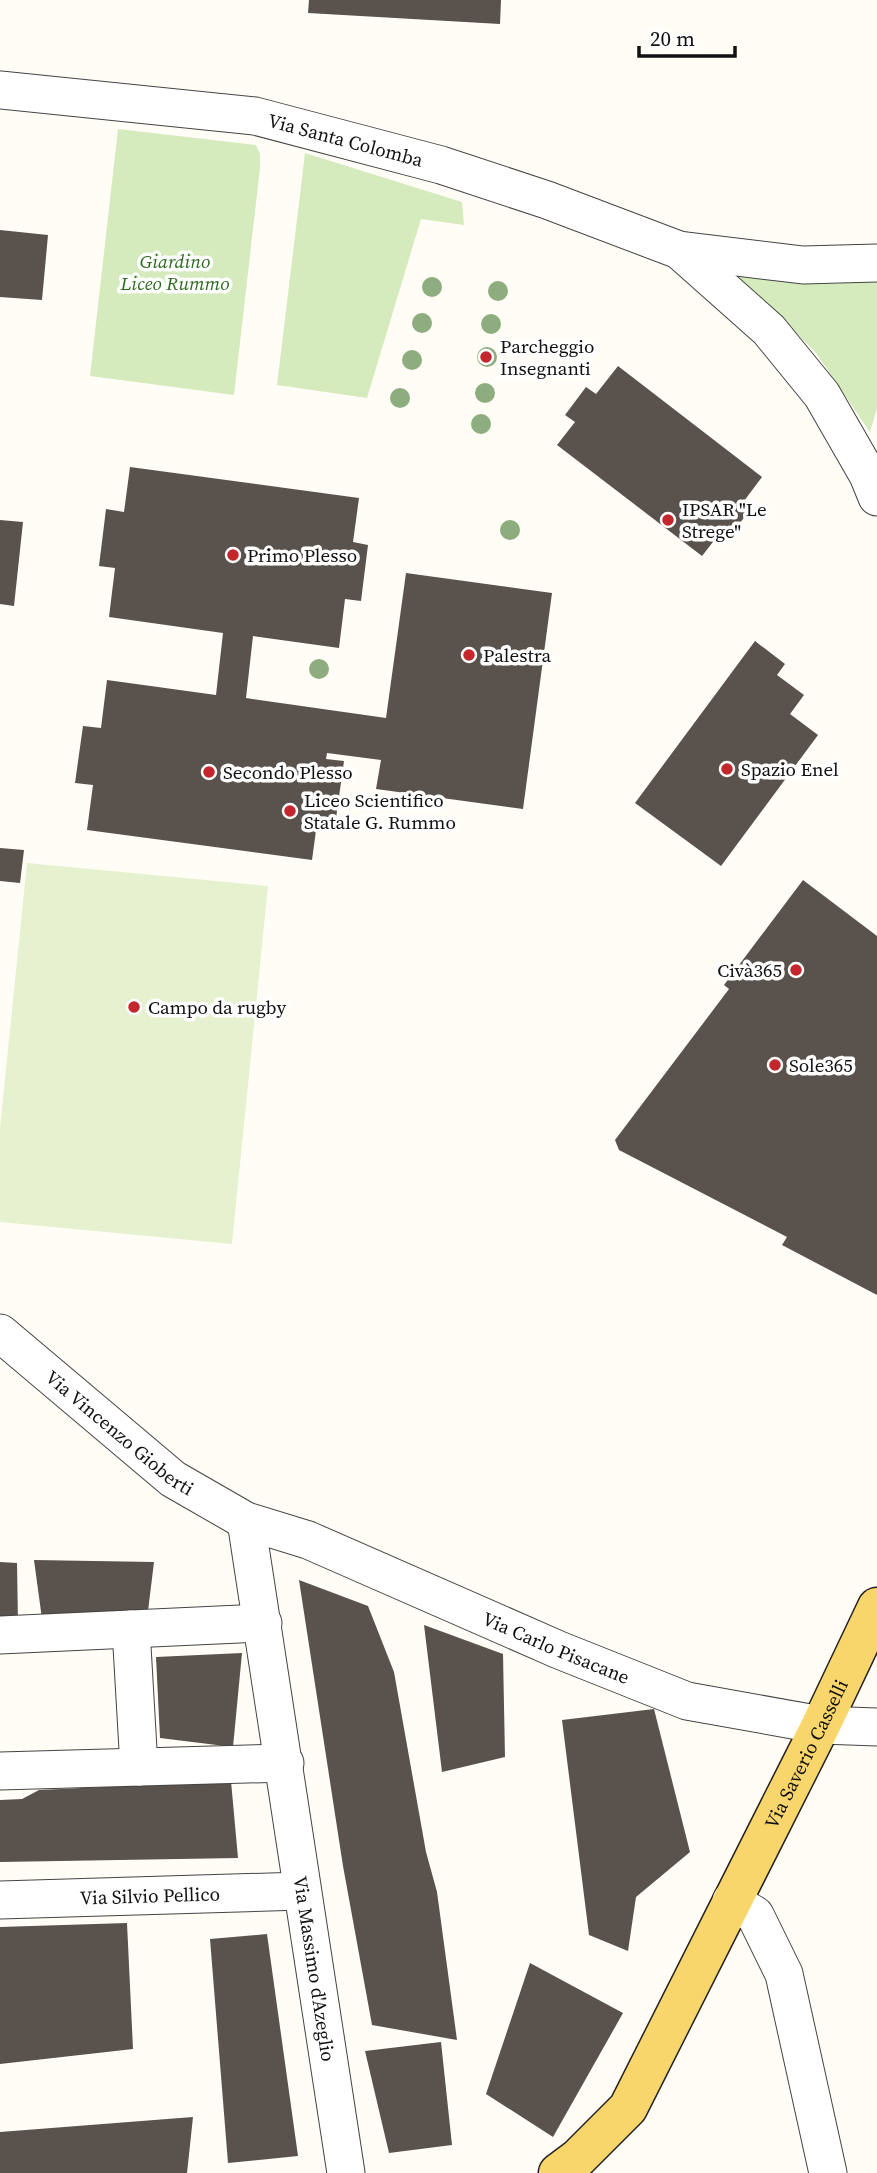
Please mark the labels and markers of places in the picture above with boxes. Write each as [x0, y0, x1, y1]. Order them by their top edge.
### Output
place label: Parcheggio Insegnanti [500, 333, 594, 381]
marker: Parcheggio Insegnanti [478, 349, 494, 365]
place label: IPSAR "Le Strege" [682, 496, 767, 544]
marker: IPSAR "Le Strege" [660, 512, 676, 528]
place label: Primo Plesso [247, 542, 357, 568]
marker: Primo Plesso [225, 547, 241, 563]
place label: Palestra [483, 642, 551, 668]
marker: Palestra [461, 647, 477, 663]
place label: Spazio Enel [741, 756, 839, 782]
place label: Secondo Plesso [223, 759, 353, 785]
marker: Spazio Enel [719, 761, 735, 777]
marker: Secondo Plesso [201, 764, 217, 780]
place label: Liceo Scientifico Statale G. Rummo [304, 787, 456, 835]
marker: Liceo Scientifico Statale G. Rummo [282, 803, 298, 819]
place label: Civà365 [717, 957, 782, 983]
marker: Civà365 [788, 962, 804, 978]
place label: Campo da rugby [148, 994, 286, 1020]
marker: Campo da rugby [126, 999, 142, 1015]
place label: Sole365 [789, 1052, 853, 1078]
marker: Sole365 [767, 1057, 783, 1073]

